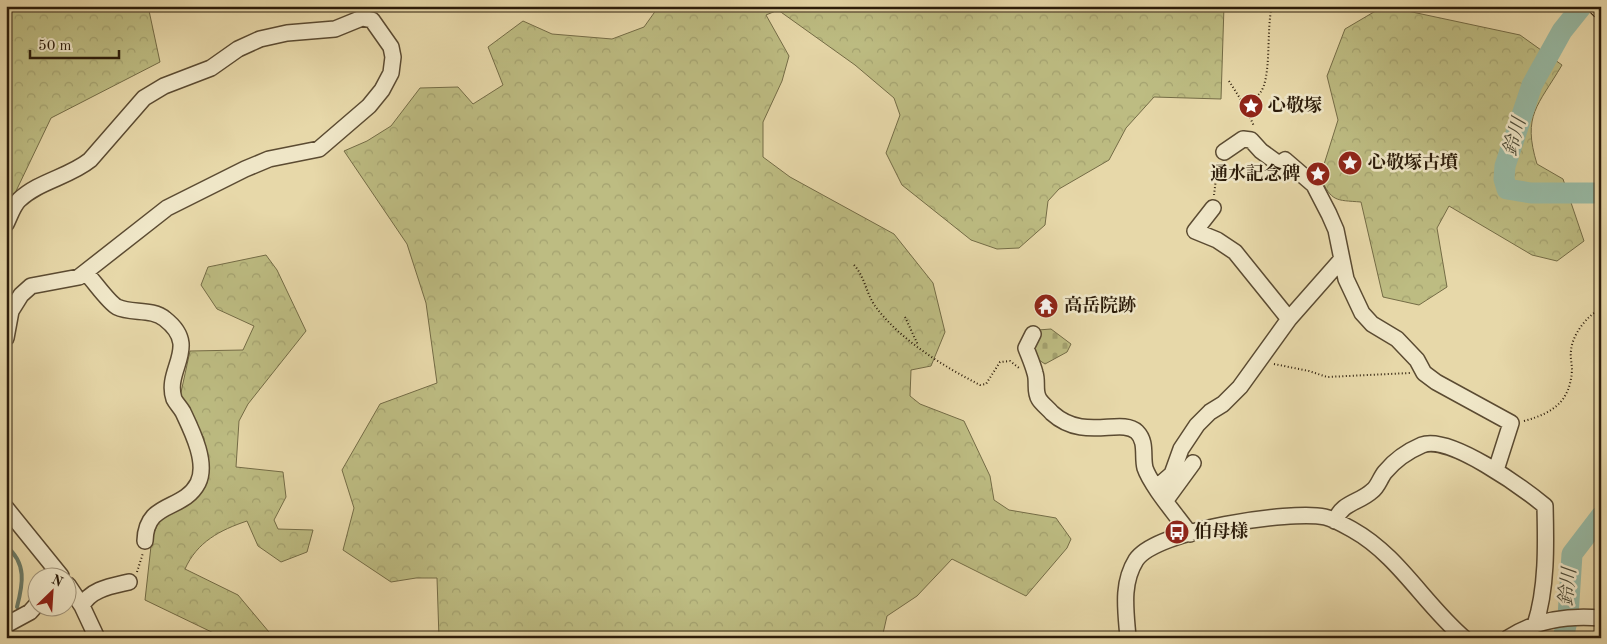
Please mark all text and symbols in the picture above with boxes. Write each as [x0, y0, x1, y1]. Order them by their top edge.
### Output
scale bar [30, 28, 119, 60]
text: 50 m [38, 39, 72, 54]
place icon: 心敬塚 [1238, 93, 1264, 119]
place label: 心敬塚 [1268, 95, 1322, 115]
water label: 鈴川 [1500, 114, 1531, 158]
place icon: 心敬塚古墳 [1337, 150, 1363, 176]
place label: 心敬塚古墳 [1368, 152, 1458, 172]
place icon: 通水記念碑 [1305, 161, 1331, 187]
place label: 通水記念碑 [1210, 163, 1300, 183]
temple icon: 高岳院跡 [1033, 293, 1059, 319]
place label: 高岳院跡 [1064, 295, 1136, 315]
bus stop icon: 伯母様 [1164, 519, 1190, 545]
place label: 伯母様 [1194, 521, 1248, 541]
water label: 鈴川 [1556, 565, 1581, 607]
north arrow [28, 566, 78, 616]
text: N [49, 573, 65, 590]

